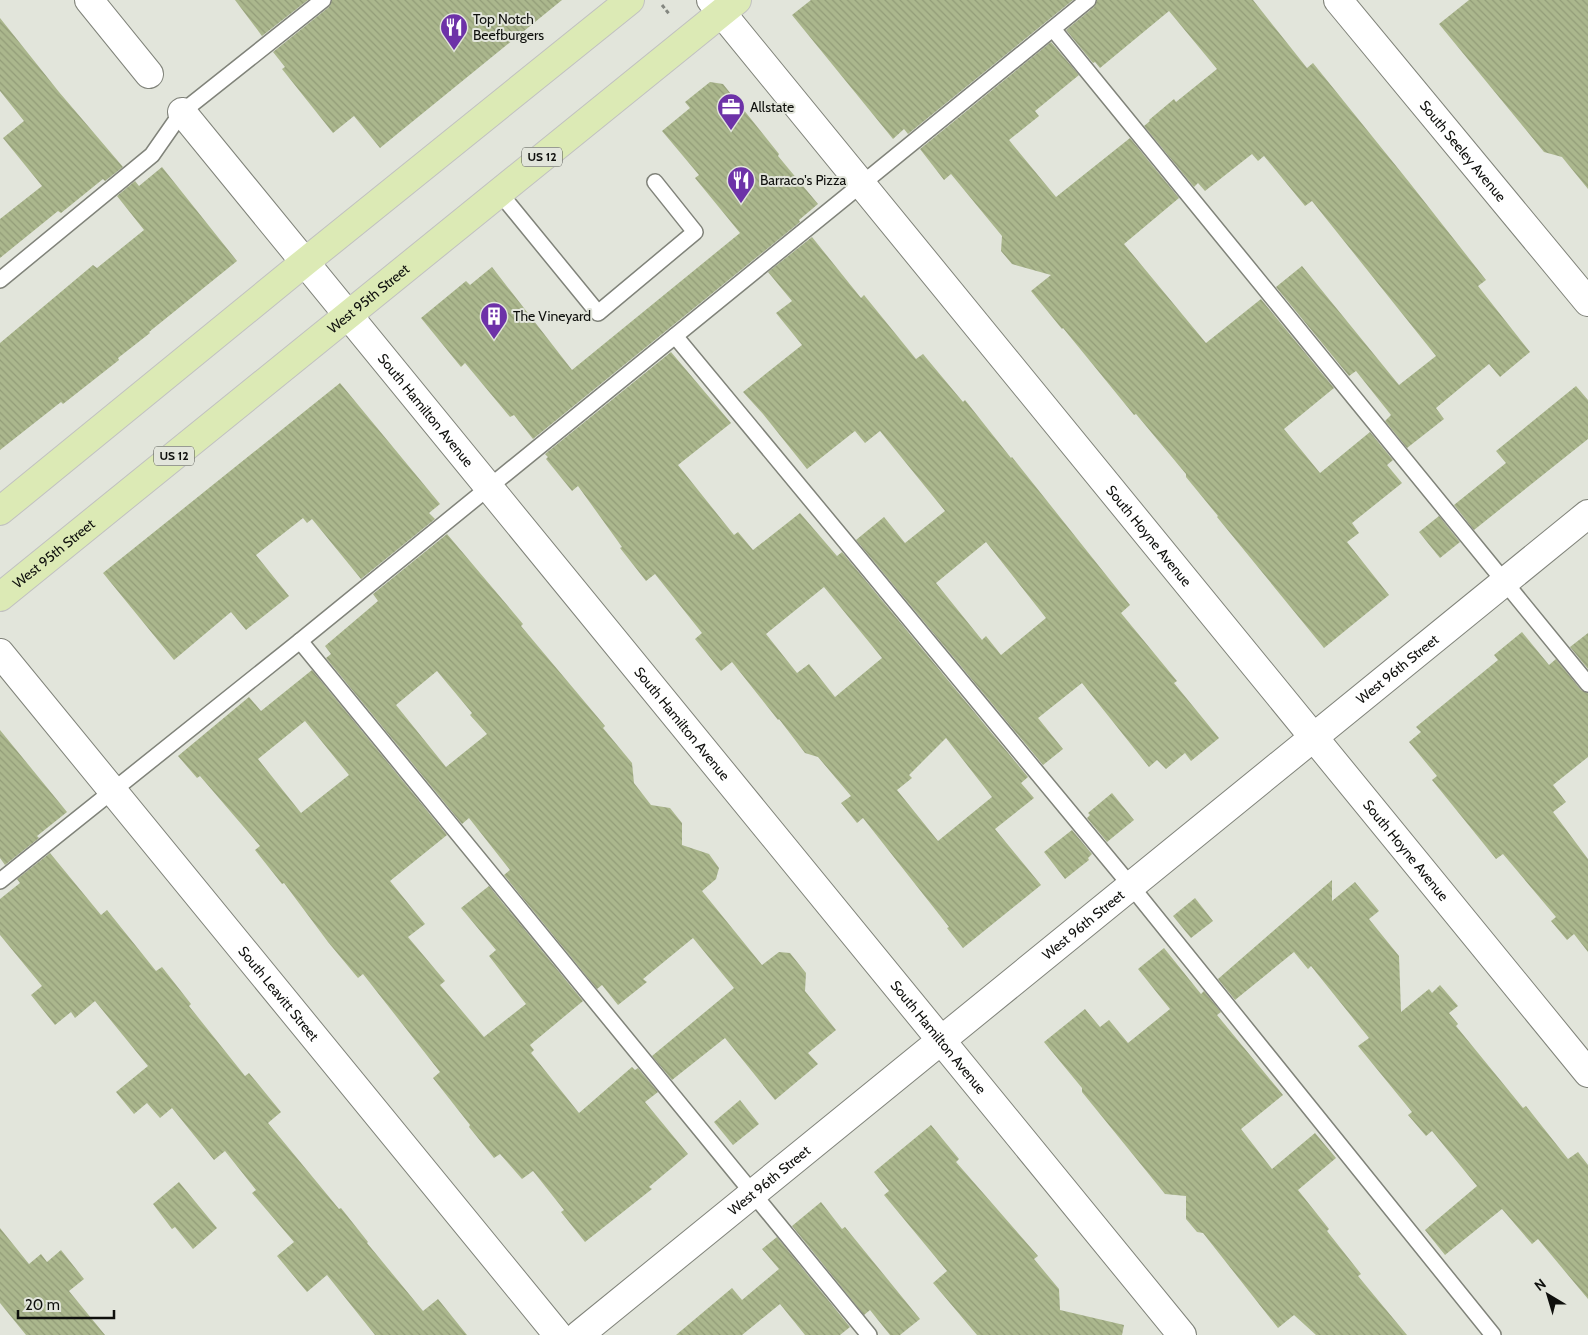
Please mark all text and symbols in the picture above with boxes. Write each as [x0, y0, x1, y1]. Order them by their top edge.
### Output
place label: Top Notch Beefburgers [473, 10, 544, 44]
restaurant icon: Top Notch Beefburgers [439, 12, 469, 51]
office icon: Allstate [716, 92, 746, 131]
street label: South Seeley Avenue [1416, 97, 1510, 205]
place label: Allstate [750, 98, 794, 116]
road number: US 12 [522, 148, 562, 166]
restaurant icon: Barraco's Pizza [726, 165, 756, 204]
place label: Barraco's Pizza [760, 171, 846, 189]
street label: West 95th Street [324, 260, 413, 337]
building icon: The Vineyard [479, 301, 509, 340]
place label: The Vineyard [513, 307, 591, 325]
street label: South Hamilton Avenue [374, 350, 477, 470]
road number: US 12 [154, 446, 194, 466]
street label: South Hoyne Avenue [1102, 481, 1196, 590]
street label: West 95th Street [9, 515, 99, 592]
street label: West 96th Street [1353, 630, 1442, 708]
street label: South Hamilton Avenue [630, 663, 734, 784]
street label: South Hoyne Avenue [1359, 796, 1453, 904]
street label: West 96th Street [1038, 886, 1128, 964]
street label: South Leavitt Street [234, 942, 323, 1045]
street label: South Hamilton Avenue [887, 977, 990, 1098]
street label: West 96th Street [724, 1141, 814, 1219]
north arrow [1523, 1270, 1573, 1320]
text: N [1531, 1275, 1549, 1295]
scale bar [18, 1288, 114, 1320]
text: 20 m [25, 1296, 60, 1314]

